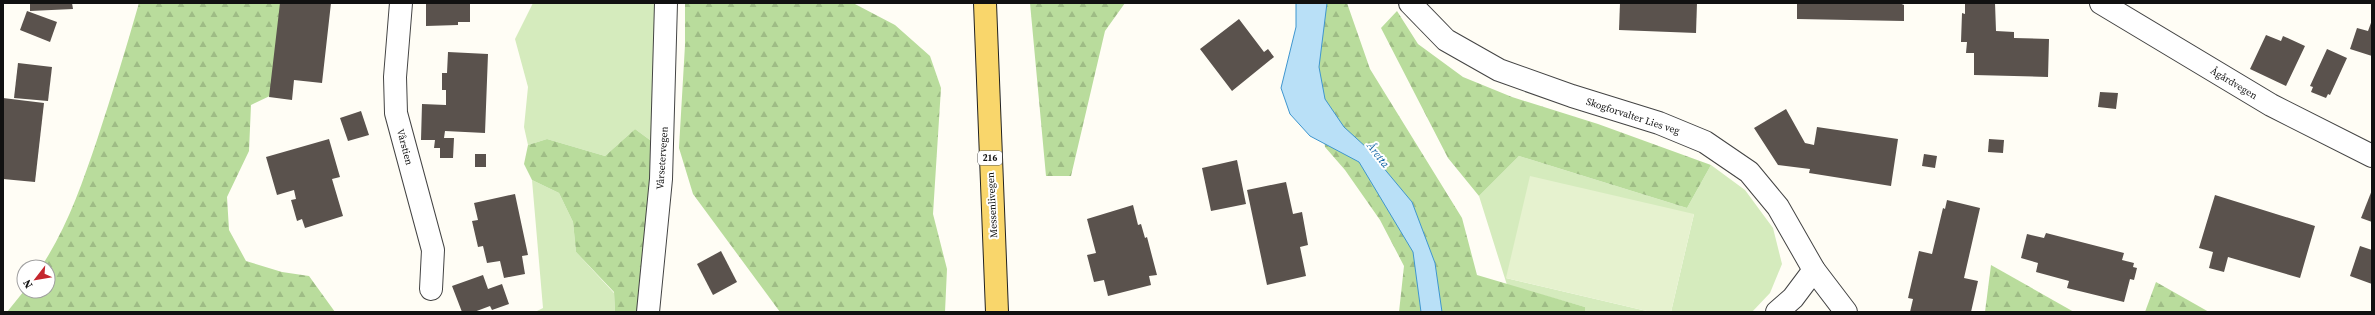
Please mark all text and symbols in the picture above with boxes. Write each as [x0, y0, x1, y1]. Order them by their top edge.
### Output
street label: Ågårdvegen [2208, 64, 2260, 102]
street label: Skogforvalter Lies veg [1584, 95, 1682, 137]
street label: Vårsetervegen [653, 126, 671, 190]
street label: Vårstien [394, 128, 416, 166]
water label: Åretta [1363, 138, 1393, 171]
road number: 216 [978, 151, 1002, 165]
street label: Messenlivegen [984, 172, 1000, 238]
north arrow [16, 259, 56, 299]
text: N [19, 277, 36, 291]

